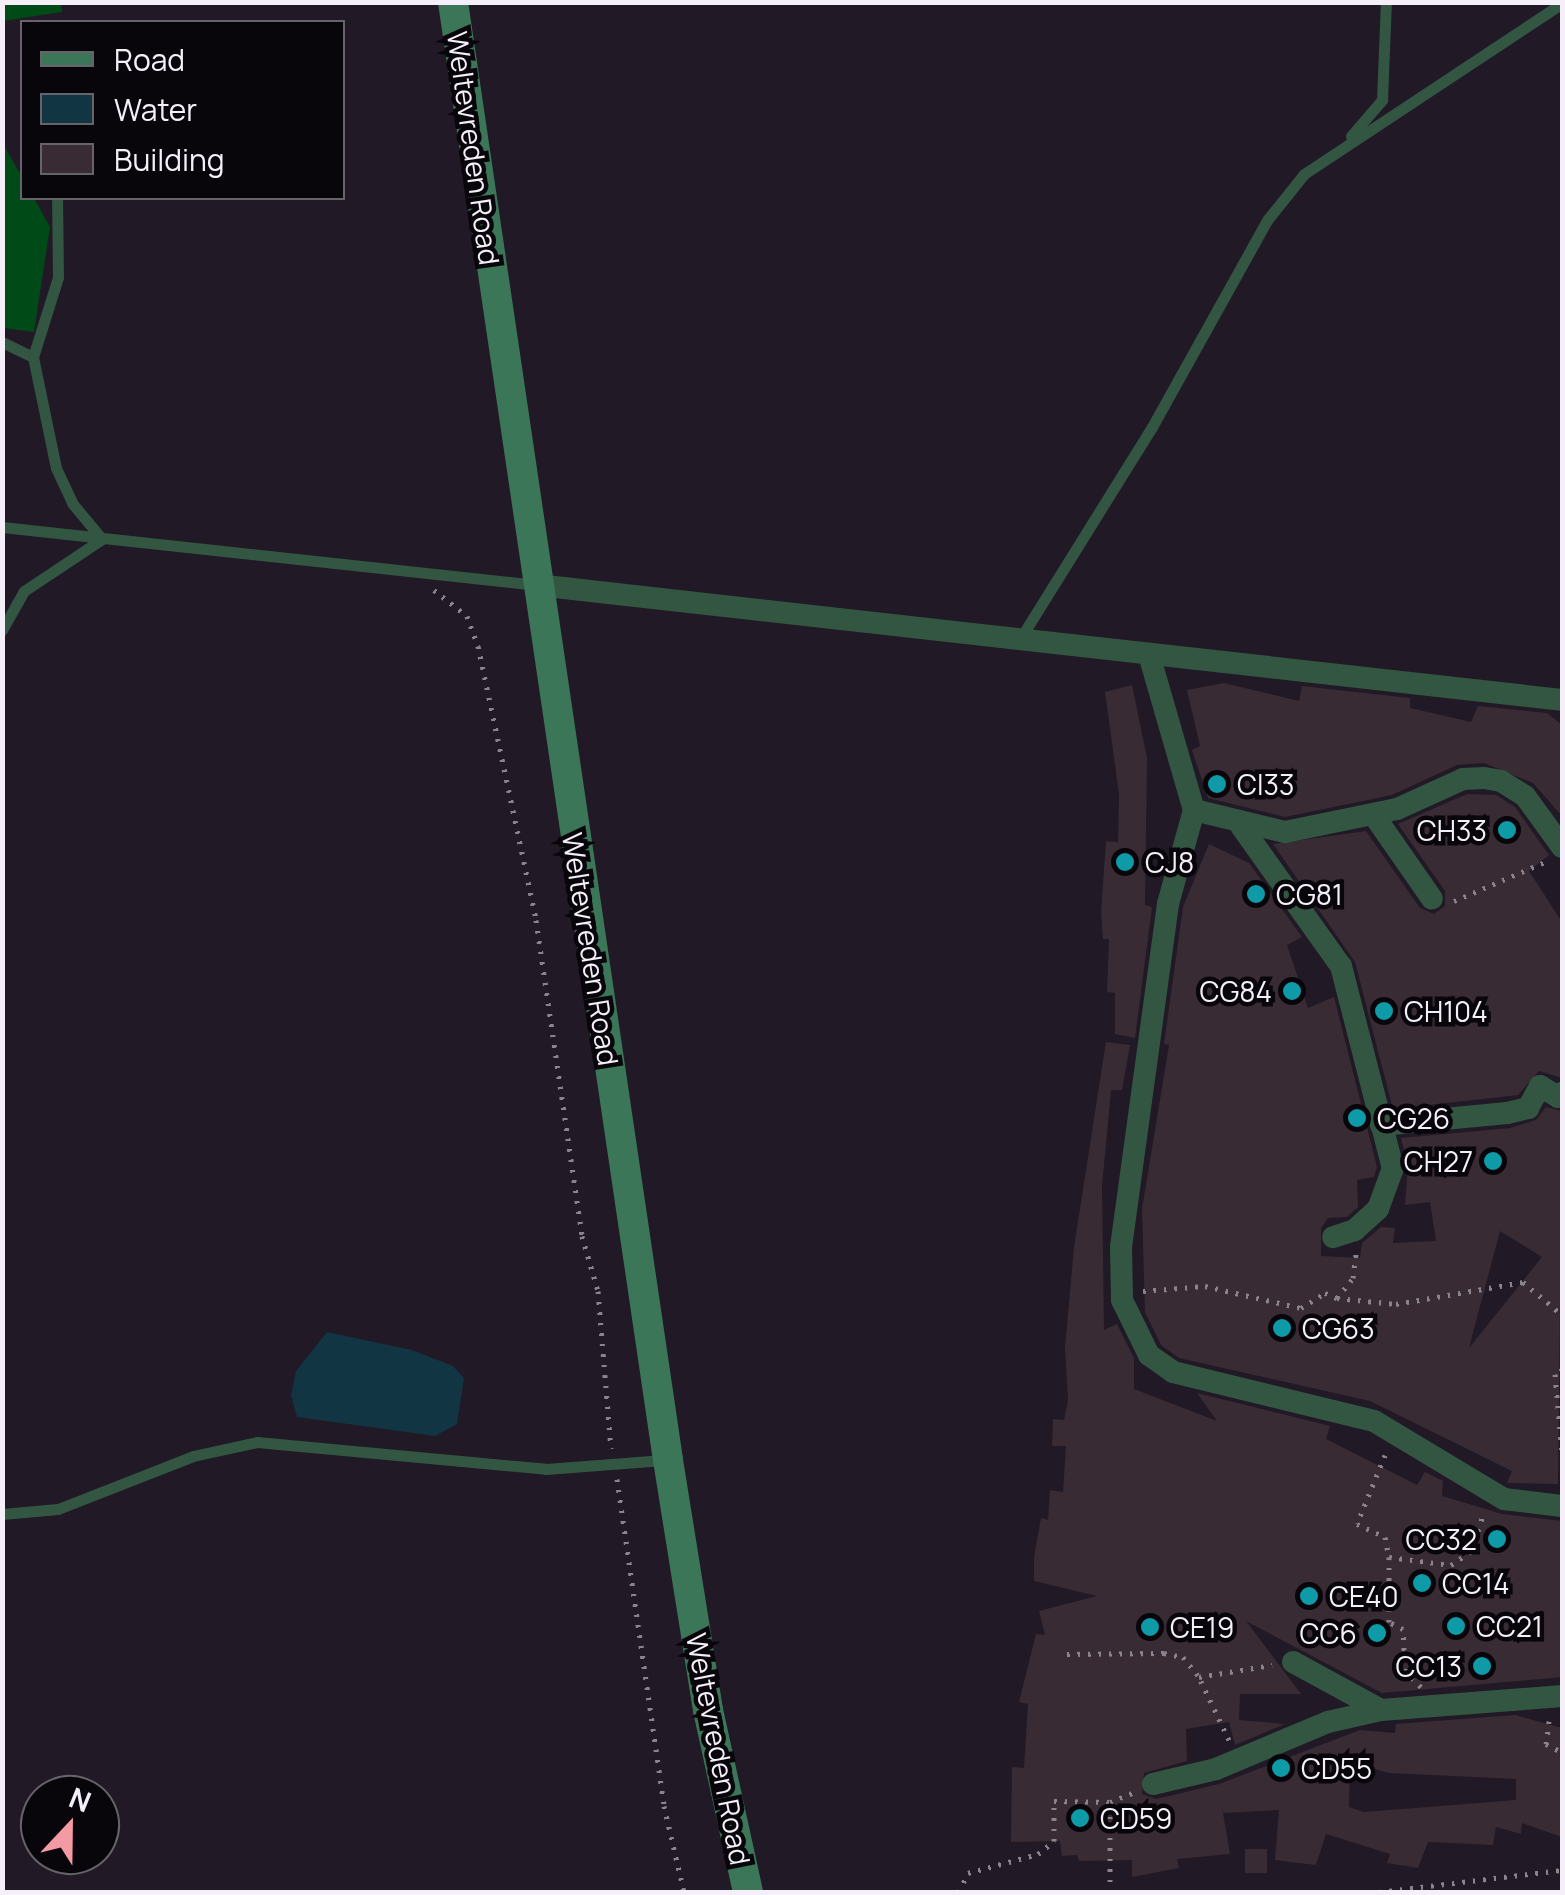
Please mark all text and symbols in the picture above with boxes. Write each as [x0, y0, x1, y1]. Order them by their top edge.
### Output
legend [20, 20, 345, 200]
street label: Weltevreden Road [441, 29, 507, 267]
text: Road [114, 39, 185, 80]
text: Water [114, 89, 197, 130]
text: Building [114, 139, 225, 180]
place label: CI33 [1237, 767, 1295, 801]
marker: CI33 [1206, 773, 1228, 795]
place label: CH33 [1417, 813, 1487, 847]
marker: CH33 [1496, 819, 1518, 841]
street label: Weltevreden Road [556, 830, 626, 1068]
place label: CJ8 [1145, 845, 1194, 879]
marker: CJ8 [1114, 851, 1136, 873]
place label: CG81 [1276, 877, 1343, 911]
marker: CG81 [1245, 883, 1267, 905]
place label: CG84 [1199, 974, 1272, 1008]
marker: CG84 [1281, 980, 1303, 1002]
place label: CH104 [1404, 994, 1488, 1028]
marker: CH104 [1373, 1000, 1395, 1022]
place label: CG26 [1377, 1101, 1450, 1135]
marker: CG26 [1346, 1107, 1368, 1129]
place label: CH27 [1404, 1144, 1473, 1178]
marker: CH27 [1482, 1150, 1504, 1172]
place label: CG63 [1302, 1311, 1375, 1345]
marker: CG63 [1271, 1317, 1293, 1339]
place label: CC32 [1405, 1522, 1477, 1556]
marker: CC32 [1486, 1528, 1508, 1550]
place label: CC14 [1442, 1566, 1509, 1600]
marker: CC14 [1411, 1572, 1433, 1594]
place label: CE40 [1329, 1579, 1399, 1613]
marker: CE40 [1298, 1585, 1320, 1607]
place label: CC21 [1476, 1609, 1543, 1643]
place label: CE19 [1170, 1610, 1234, 1644]
marker: CC21 [1445, 1615, 1467, 1637]
marker: CE19 [1139, 1616, 1161, 1638]
place label: CC6 [1300, 1616, 1357, 1650]
marker: CC6 [1366, 1622, 1388, 1644]
street label: Weltevreden Road [680, 1630, 758, 1868]
place label: CC13 [1396, 1649, 1462, 1683]
marker: CC13 [1471, 1655, 1493, 1677]
place label: CD55 [1301, 1751, 1372, 1785]
marker: CD55 [1270, 1757, 1292, 1779]
north arrow [20, 1775, 120, 1875]
text: N [64, 1778, 97, 1820]
place label: CD59 [1100, 1801, 1172, 1835]
marker: CD59 [1069, 1807, 1091, 1829]

